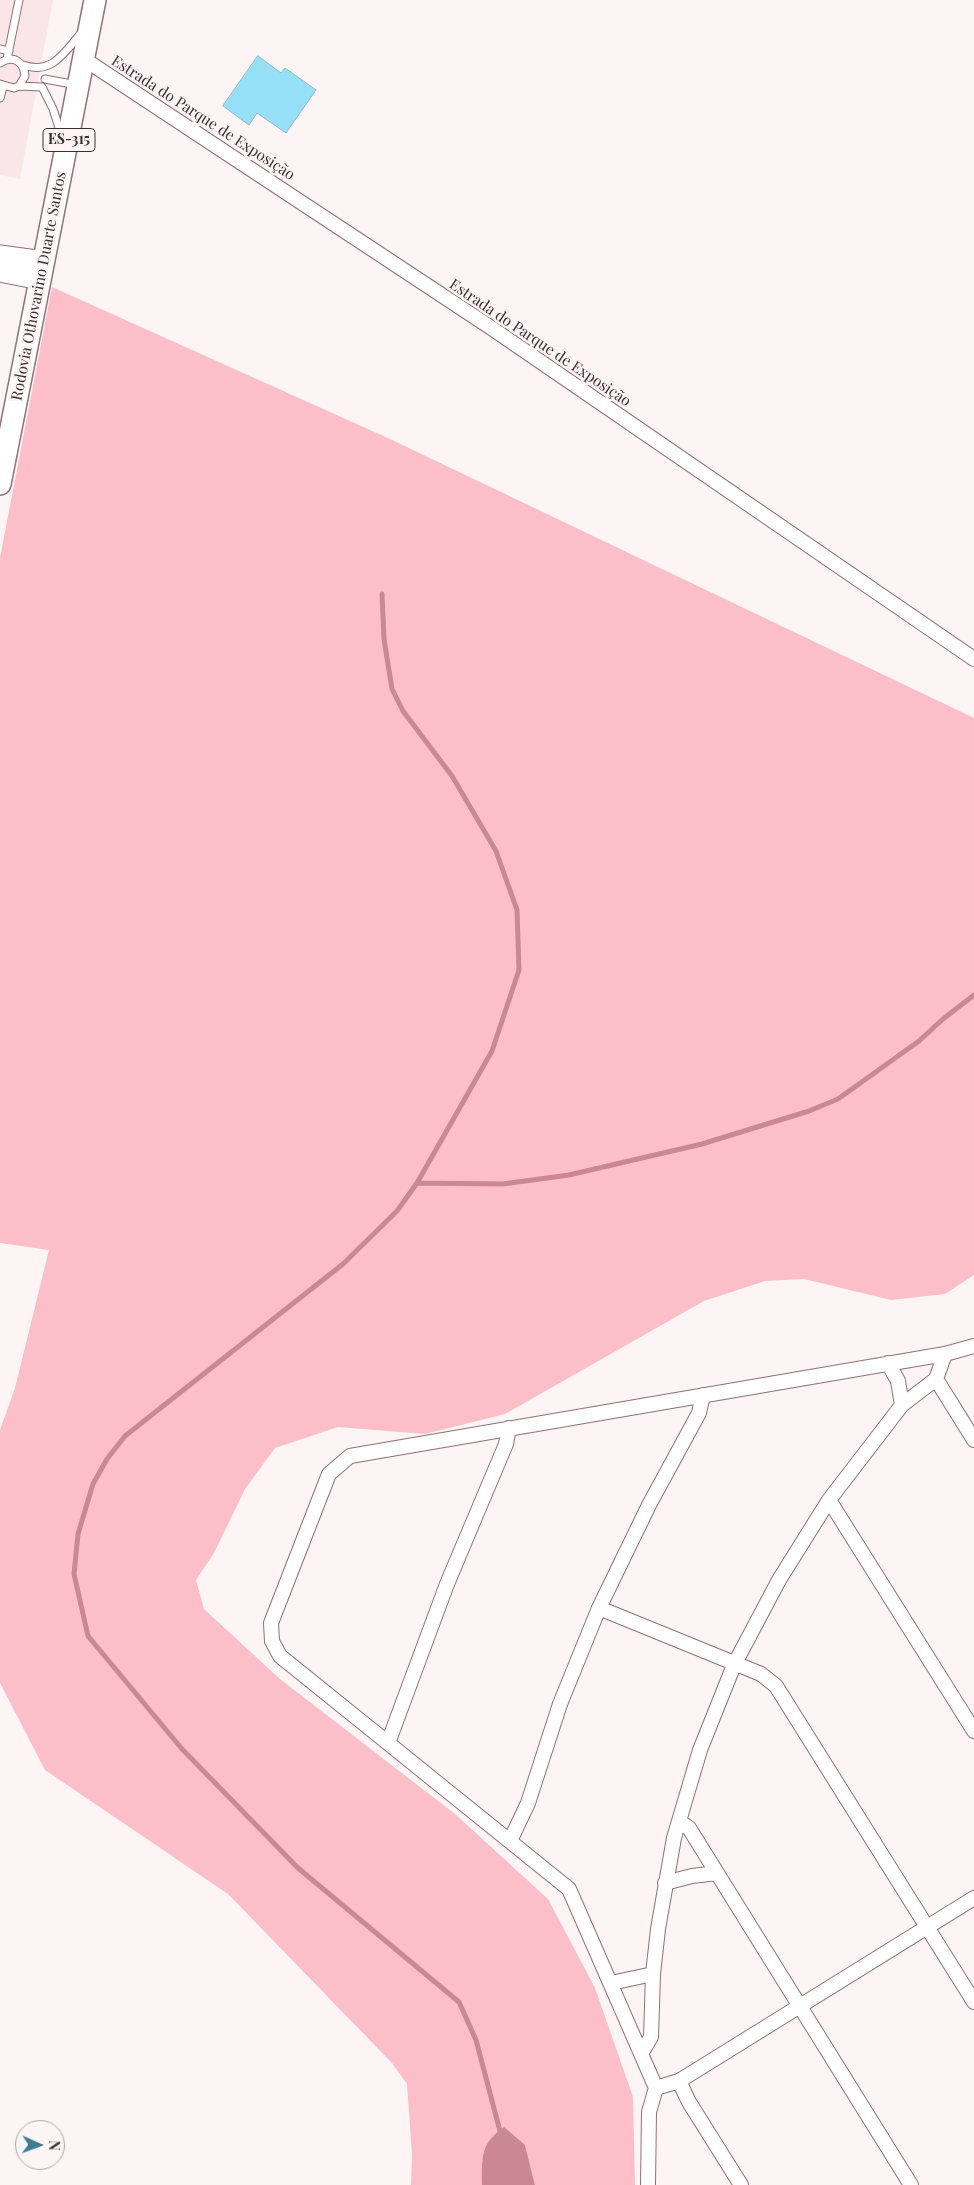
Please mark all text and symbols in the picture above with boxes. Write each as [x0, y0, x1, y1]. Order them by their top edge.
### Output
street label: Estrada do Parque de Exposição [108, 52, 298, 184]
road number: ES-315 [43, 128, 95, 152]
street label: Rodovia Othovarino Duarte Santos [8, 170, 70, 402]
street label: Estrada do Parque de Exposição [446, 275, 634, 411]
north arrow [15, 2120, 65, 2170]
text: N [45, 2140, 64, 2151]

